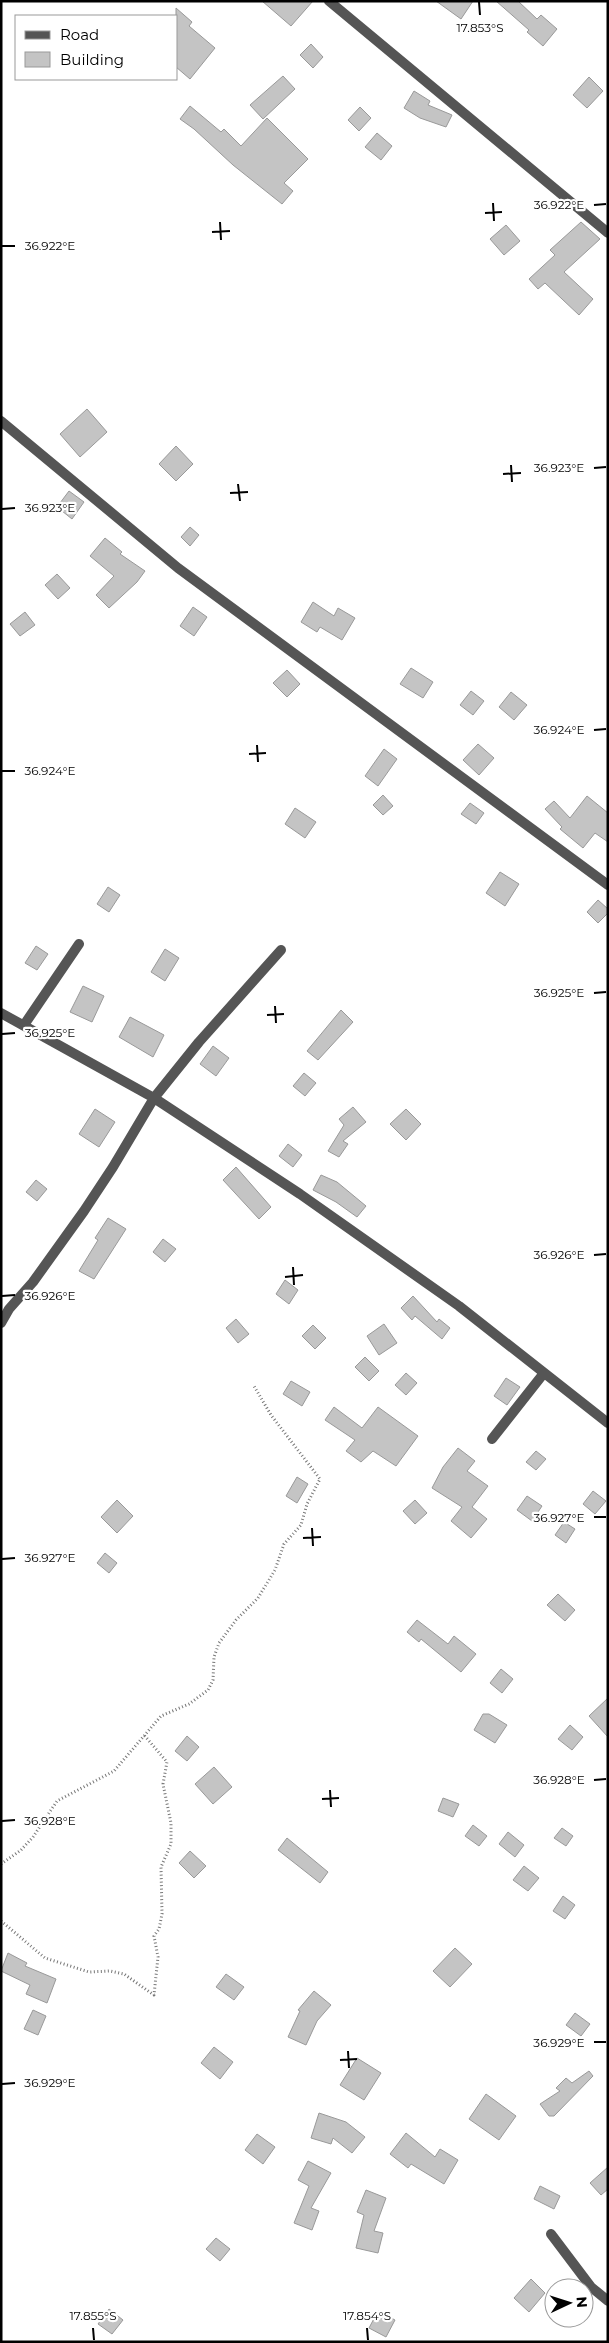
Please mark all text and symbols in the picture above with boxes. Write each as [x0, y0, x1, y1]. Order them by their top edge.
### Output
legend [15, 15, 178, 80]
text: 17.853°S [456, 20, 504, 35]
text: Road [60, 25, 99, 44]
text: Building [60, 50, 124, 69]
text: 36.922°E [534, 197, 584, 212]
text: 36.922°E [25, 238, 75, 253]
text: 36.923°E [534, 460, 584, 475]
text: 36.923°E [25, 500, 75, 515]
text: 36.924°E [533, 722, 585, 737]
text: 36.924°E [24, 763, 76, 778]
text: 36.925°E [534, 985, 584, 1000]
text: 36.925°E [25, 1025, 75, 1040]
text: 36.926°E [534, 1247, 584, 1262]
text: 36.926°E [25, 1288, 75, 1303]
text: 36.927°E [533, 1510, 585, 1525]
text: 36.927°E [24, 1550, 76, 1565]
text: 36.928°E [533, 1772, 585, 1787]
text: 36.928°E [24, 1813, 76, 1828]
text: 36.929°E [533, 2035, 585, 2050]
text: 36.929°E [24, 2075, 76, 2090]
north arrow [544, 2278, 594, 2328]
text: N [573, 2296, 591, 2308]
text: 17.855°S [69, 2308, 117, 2323]
text: 17.854°S [343, 2308, 391, 2323]

